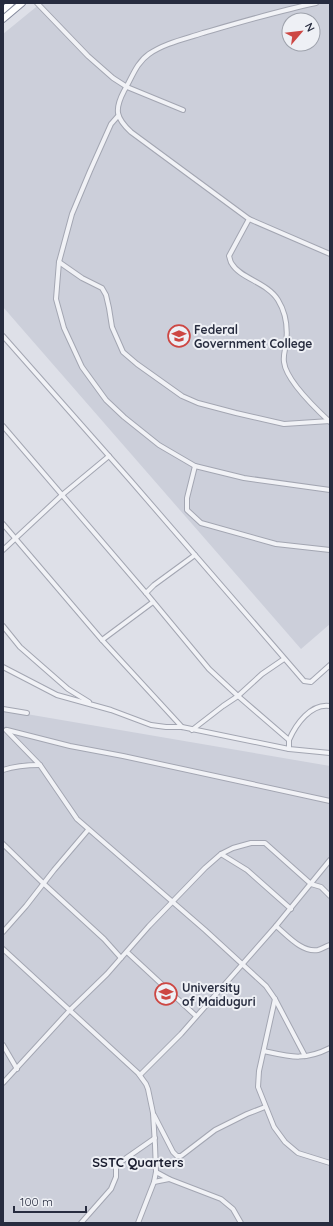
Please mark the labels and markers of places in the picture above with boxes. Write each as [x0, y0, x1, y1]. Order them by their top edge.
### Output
place label: Federal Government College [194, 322, 312, 351]
school or university icon: Federal Government College [166, 323, 192, 349]
place label: University of Maiduguri [182, 980, 256, 1009]
school or university icon: University of Maiduguri [153, 981, 179, 1007]

